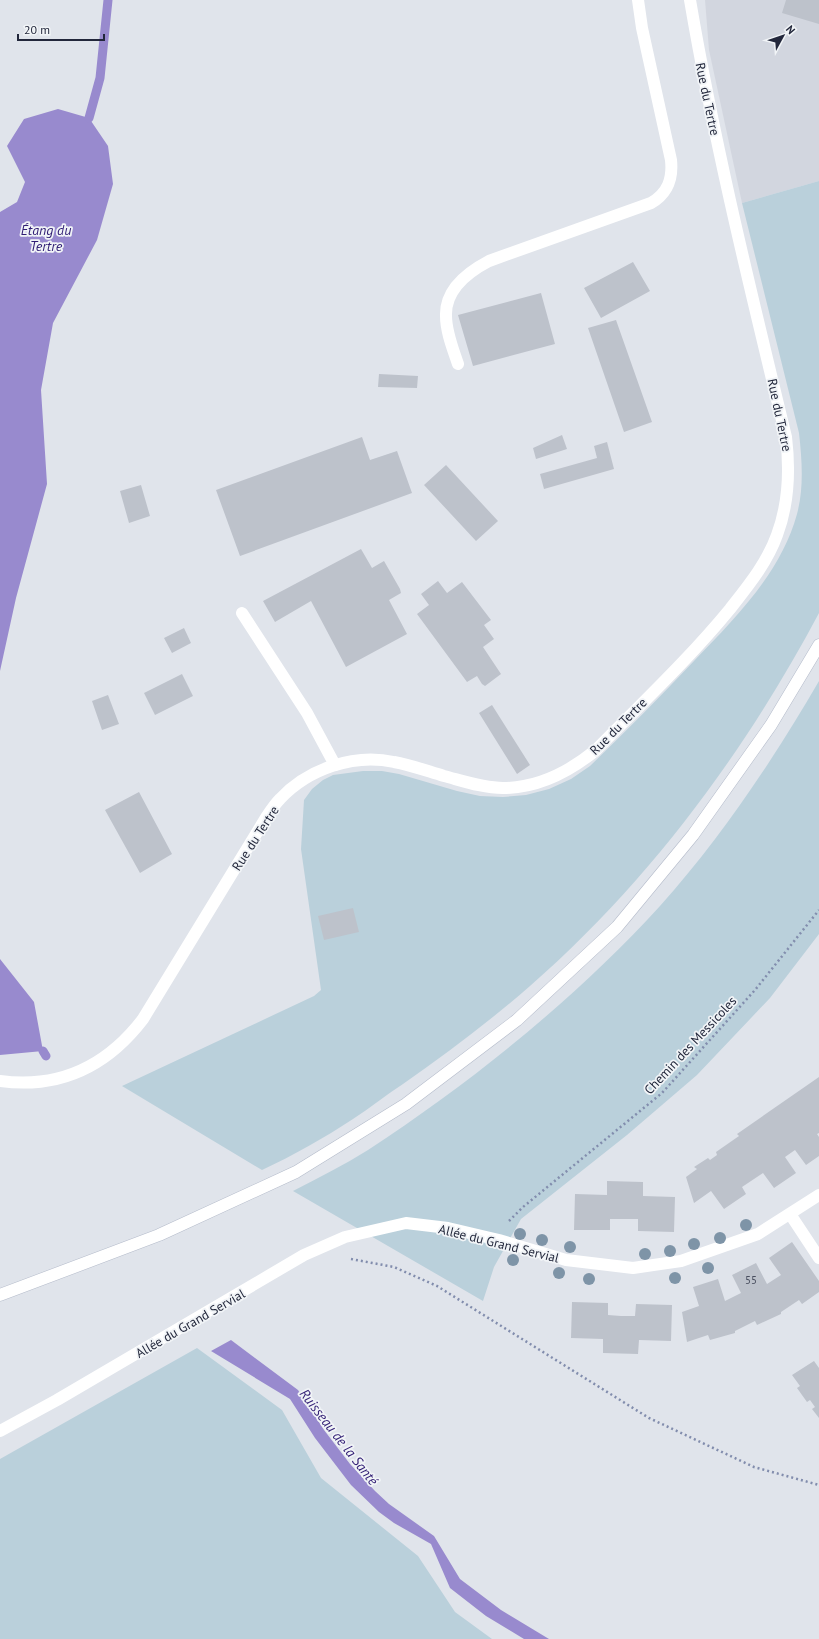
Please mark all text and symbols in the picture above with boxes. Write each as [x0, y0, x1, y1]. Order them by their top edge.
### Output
scale bar [18, 16, 104, 42]
north arrow [763, 16, 803, 56]
text: 20 m [24, 22, 50, 37]
text: N [783, 22, 798, 37]
street label: Rue du Tertre [691, 61, 724, 137]
water label: Étang du Tertre [21, 221, 71, 255]
street label: Rue du Tertre [763, 377, 796, 453]
street label: Rue du Tertre [586, 694, 651, 759]
street label: Rue du Tertre [228, 803, 283, 874]
street label: Chemin des Messicoles [640, 993, 740, 1098]
street label: Allée du Grand Servial [437, 1220, 561, 1267]
house number: 55 [745, 1273, 757, 1287]
street label: Allée du Grand Servial [133, 1285, 248, 1362]
water label: Ruisseau de la Santé [296, 1385, 383, 1489]

